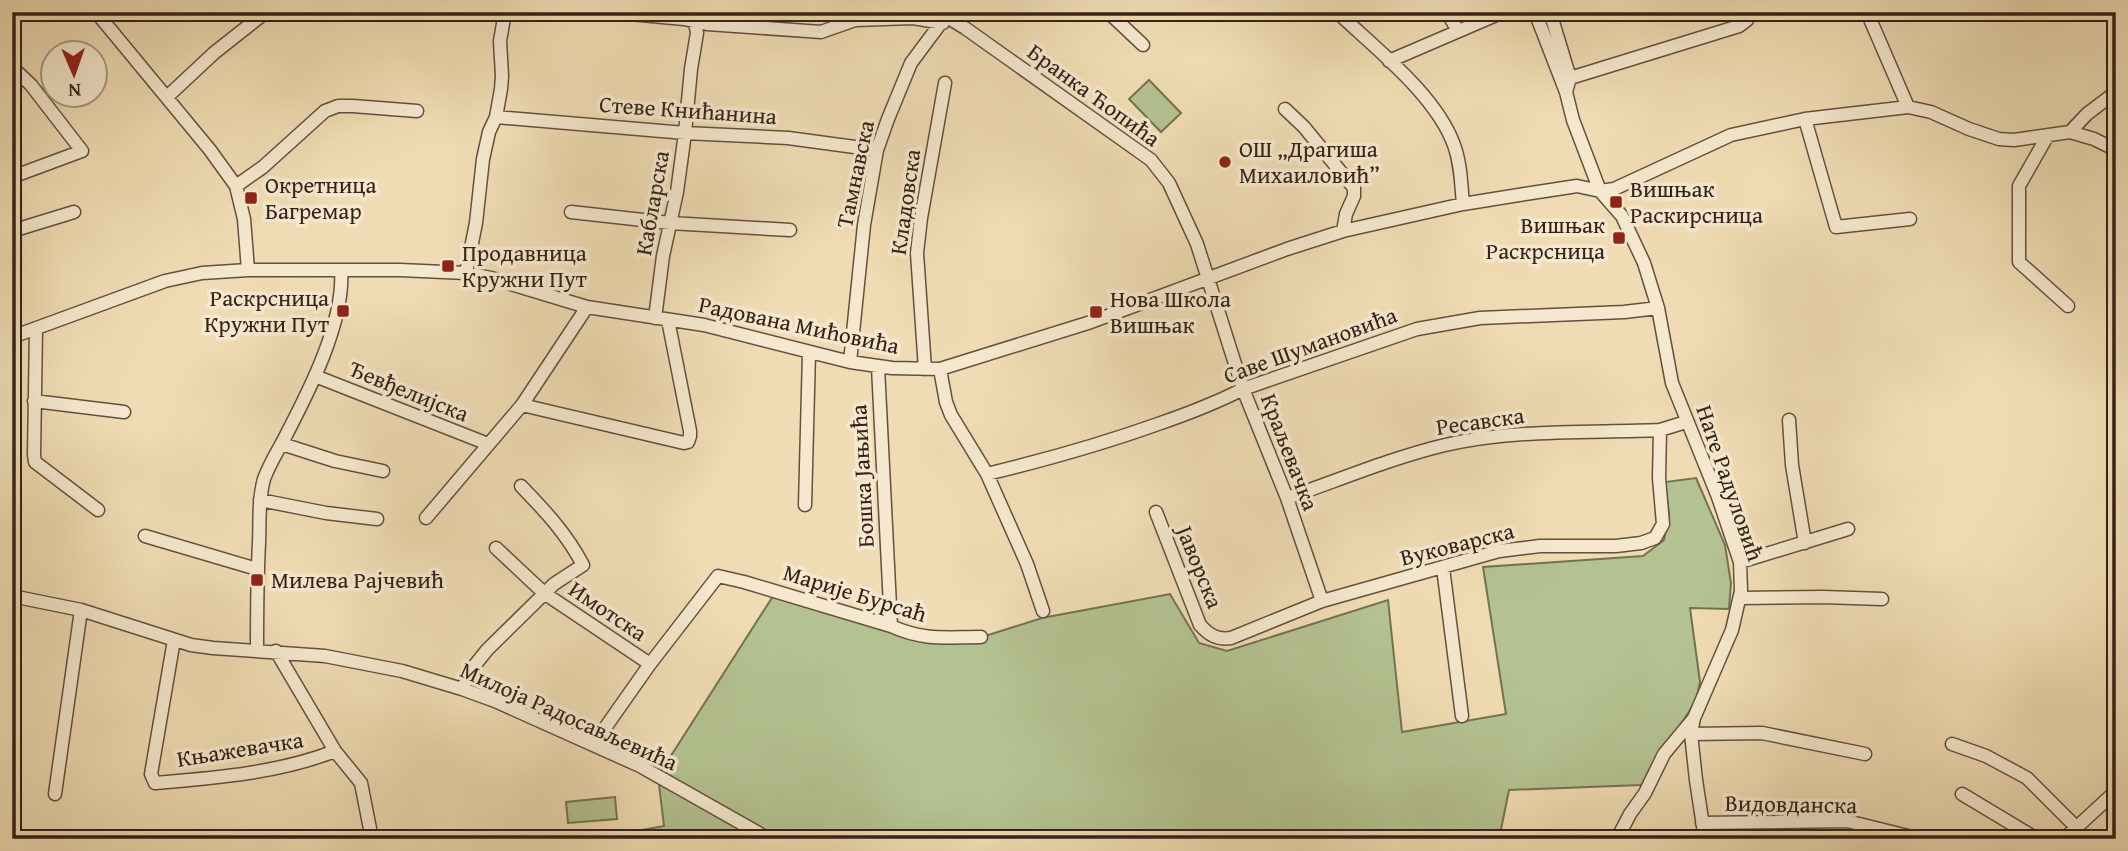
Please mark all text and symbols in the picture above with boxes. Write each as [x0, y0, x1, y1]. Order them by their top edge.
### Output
street label: Бранка Ћопића [1021, 35, 1167, 154]
north arrow [38, 38, 108, 108]
text: N [67, 77, 81, 105]
street label: Стеве Книћанина [598, 87, 778, 132]
street label: Тамнавска [827, 117, 882, 231]
place label: ОШ „Драгиша Михаиловић” [1239, 132, 1380, 191]
street label: Кладовска [881, 147, 928, 257]
street label: Кабларска [626, 148, 677, 258]
marker: ОШ „Драгиша Михаиловић” [1217, 154, 1233, 170]
place label: Окретница Багремар [265, 168, 376, 227]
place label: Вишњак Раскирсница [1630, 172, 1763, 231]
marker: Окретница Багремар [243, 190, 259, 206]
marker: Вишњак Раскирсница [1608, 194, 1624, 210]
place label: Вишњак Раскрсница [1486, 208, 1605, 267]
marker: Вишњак Раскрсница [1611, 230, 1627, 246]
place label: Продавница Кружни Пут [462, 236, 587, 295]
marker: Продавница Кружни Пут [440, 258, 456, 274]
place label: Раскрсница Кружни Пут [204, 281, 329, 340]
place label: Нова Школа Вишњак [1110, 282, 1231, 341]
street label: Радована Мићовића [696, 287, 902, 362]
street label: Саве Шумановића [1218, 298, 1401, 391]
marker: Раскрсница Кружни Пут [335, 303, 351, 319]
marker: Нова Школа Вишњак [1088, 304, 1104, 320]
street label: Ђевђелијска [344, 352, 474, 429]
street label: Краљевачка [1253, 389, 1328, 515]
street label: Ресавска [1434, 398, 1526, 443]
street label: Нате Радуловић [1688, 400, 1773, 565]
street label: Бошка Јањића [841, 404, 882, 548]
street label: Вуковарска [1396, 513, 1517, 574]
street label: Јаворска [1168, 518, 1232, 613]
street label: Марије Бурсаћ [779, 555, 931, 630]
place label: Милева Рајчевић [271, 563, 444, 596]
marker: Милева Рајчевић [249, 572, 265, 588]
street label: Имотска [563, 572, 654, 649]
street label: Милоја Радосављевића [455, 653, 683, 778]
street label: Књажевачка [174, 722, 306, 775]
street label: Видовданска [1725, 786, 1857, 821]

